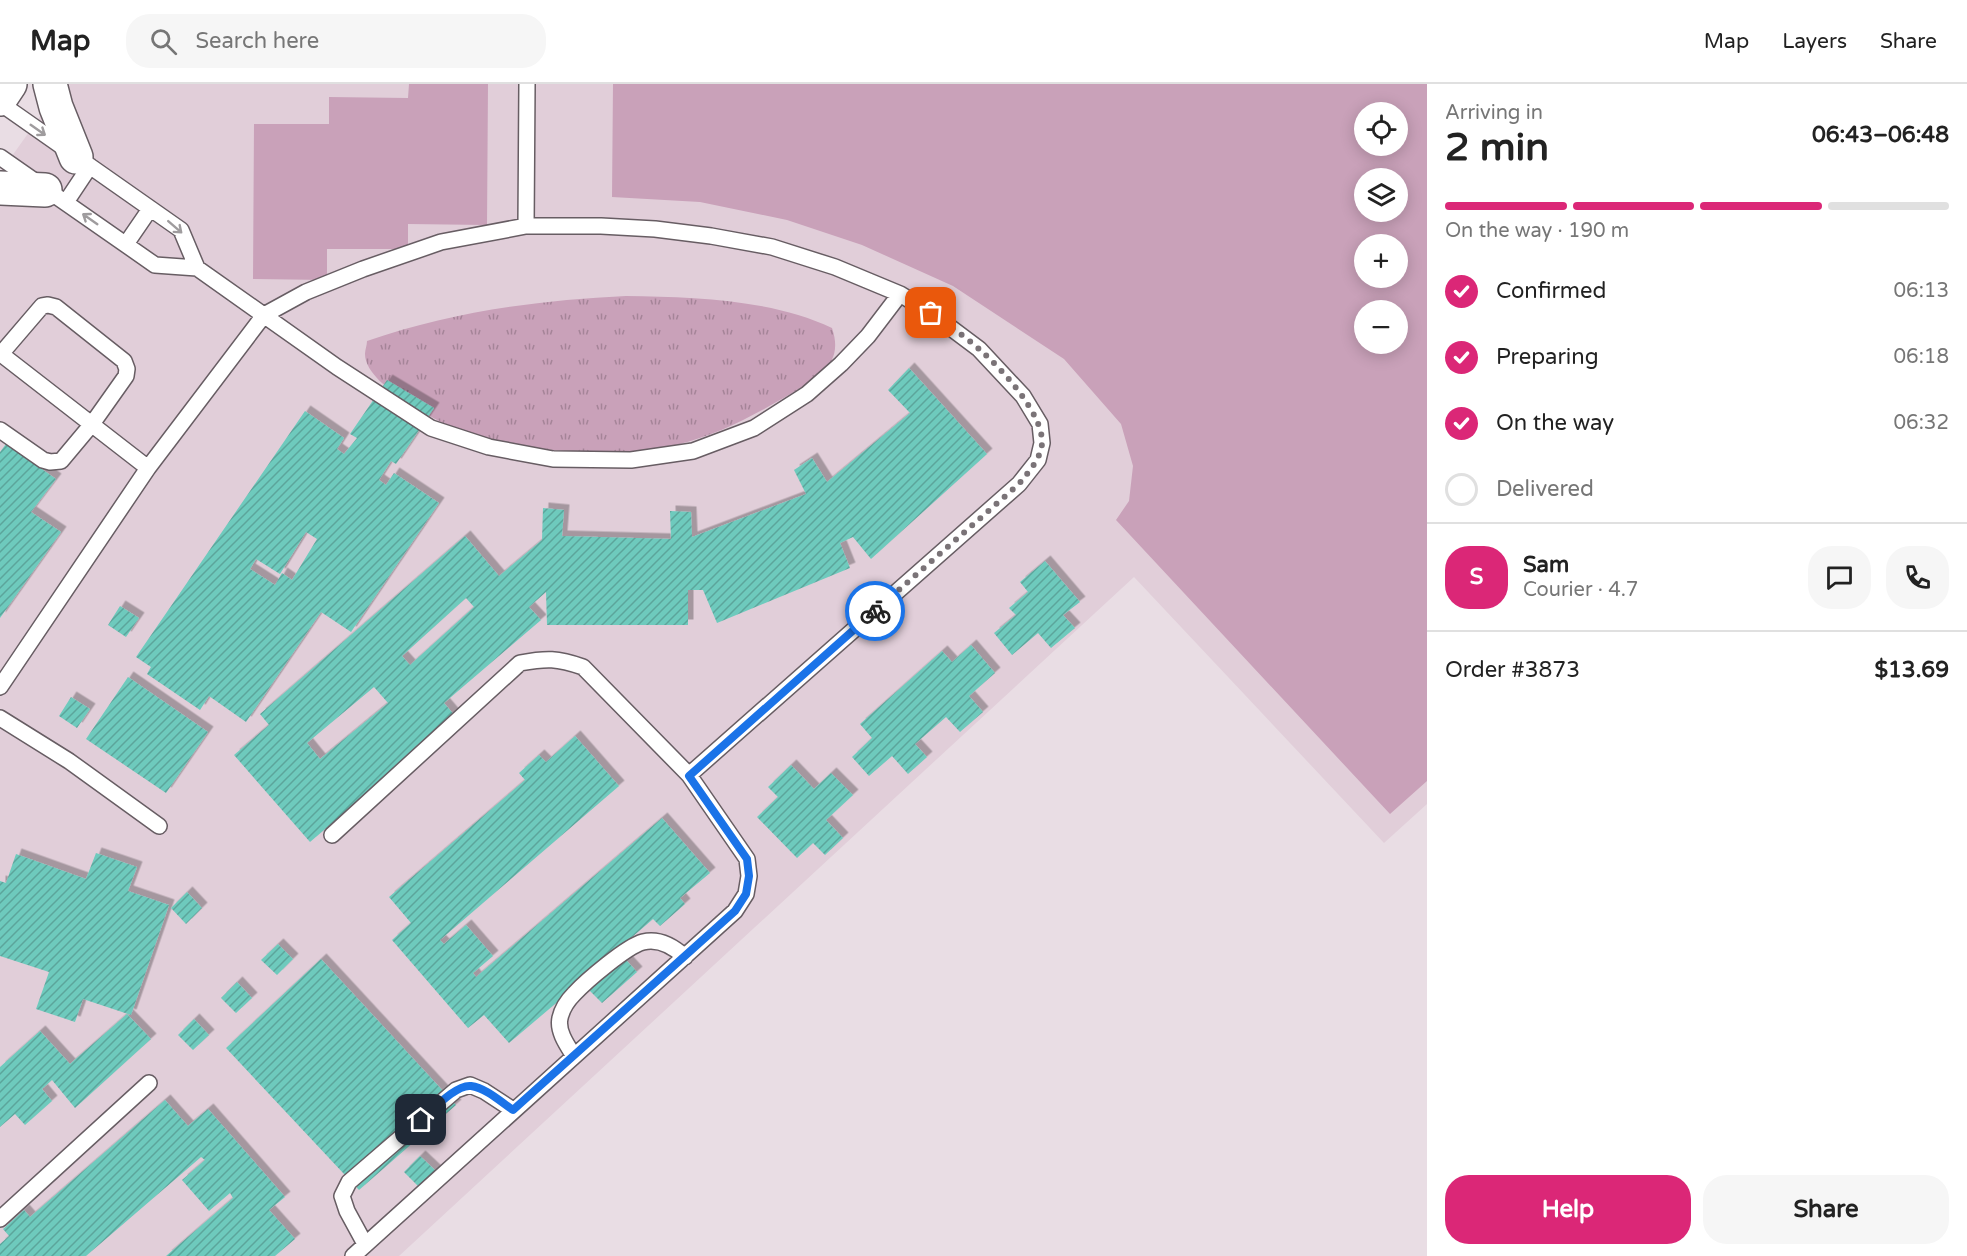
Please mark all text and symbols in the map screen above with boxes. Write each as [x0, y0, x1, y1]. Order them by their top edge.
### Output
search box [126, 14, 546, 68]
text: Map [30, 24, 90, 58]
icon: search [147, 25, 180, 58]
text: Search here [195, 28, 319, 54]
text: Map [1704, 29, 1749, 54]
text: Layers [1782, 29, 1847, 54]
text: Share [1880, 29, 1937, 54]
text: Arriving in [1445, 101, 1543, 125]
map controls [1354, 102, 1408, 354]
button: locate [1354, 102, 1408, 156]
text: 06:43–06:48 [1812, 122, 1949, 148]
one-way arrow [29, 124, 46, 136]
text: 2 min [1445, 124, 1549, 171]
button: layers [1354, 168, 1408, 222]
one-way arrow [83, 213, 99, 225]
text: On the way · 190 m [1445, 219, 1629, 243]
one-way arrow [167, 220, 182, 234]
button: + [1354, 234, 1408, 288]
icon: check [1445, 275, 1478, 308]
text: Confirmed [1496, 278, 1606, 304]
text: 06:13 [1894, 279, 1949, 303]
pin [905, 287, 956, 338]
icon: bag [914, 296, 947, 329]
button: − [1354, 300, 1408, 354]
icon: check [1445, 341, 1478, 374]
text: Preparing [1496, 344, 1599, 370]
text: 06:18 [1894, 345, 1949, 369]
icon: check [1445, 407, 1478, 440]
text: On the way [1496, 410, 1614, 436]
text: 06:32 [1894, 411, 1949, 435]
text: Delivered [1496, 476, 1594, 502]
button: chat [1808, 546, 1871, 609]
button: phone [1886, 546, 1949, 609]
text: Sam [1523, 552, 1569, 578]
text: S [1470, 564, 1483, 590]
text: Courier · 4.7 [1523, 578, 1638, 602]
courier [845, 581, 905, 641]
icon: bike [859, 595, 892, 628]
text: Order #3873 [1445, 657, 1580, 683]
text: $13.69 [1874, 657, 1949, 683]
pin [395, 1094, 446, 1145]
icon: home [404, 1103, 437, 1136]
button: Help [1445, 1175, 1691, 1244]
button: Share [1703, 1175, 1949, 1244]

